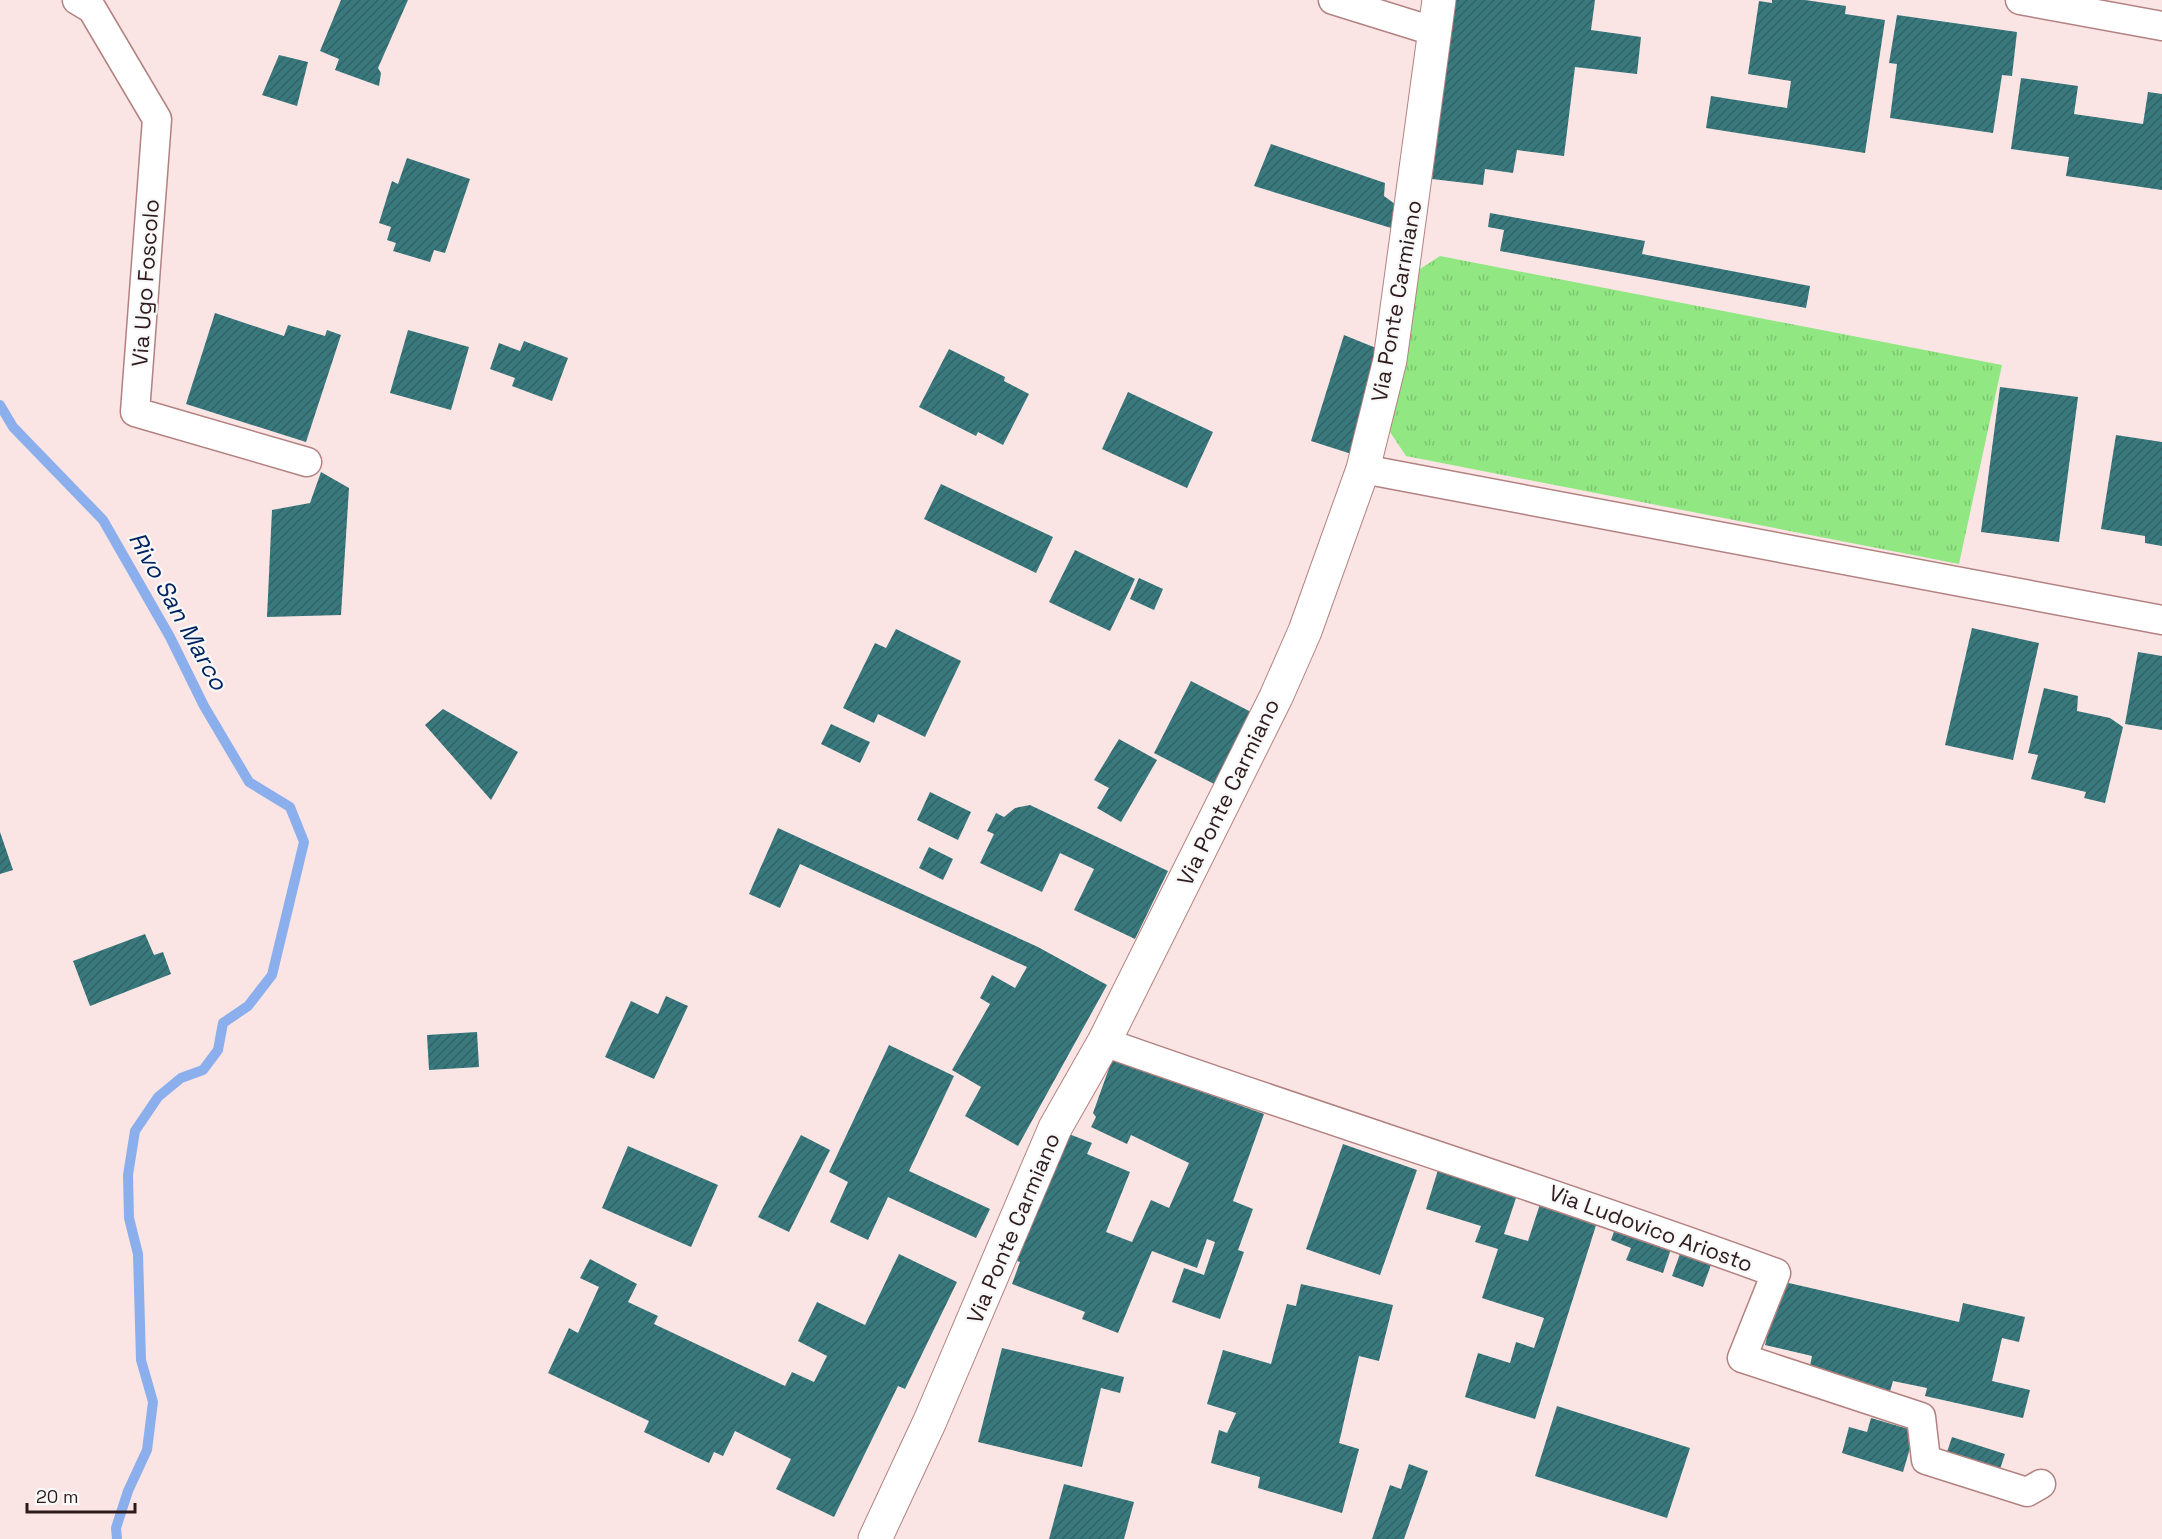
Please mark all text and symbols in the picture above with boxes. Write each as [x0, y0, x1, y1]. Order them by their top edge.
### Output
street label: Via Ugo Foscolo [125, 198, 165, 368]
street label: Via Ponte Carmiano [1364, 198, 1428, 404]
water label: Rivo San Marco [122, 526, 235, 696]
street label: Via Ponte Carmiano [1171, 694, 1285, 890]
street label: Via Ponte Carmiano [960, 1128, 1066, 1328]
street label: Via Ludovico Ariosto [1545, 1178, 1757, 1278]
scale bar [27, 1476, 135, 1514]
text: 20 m [36, 1485, 79, 1508]

